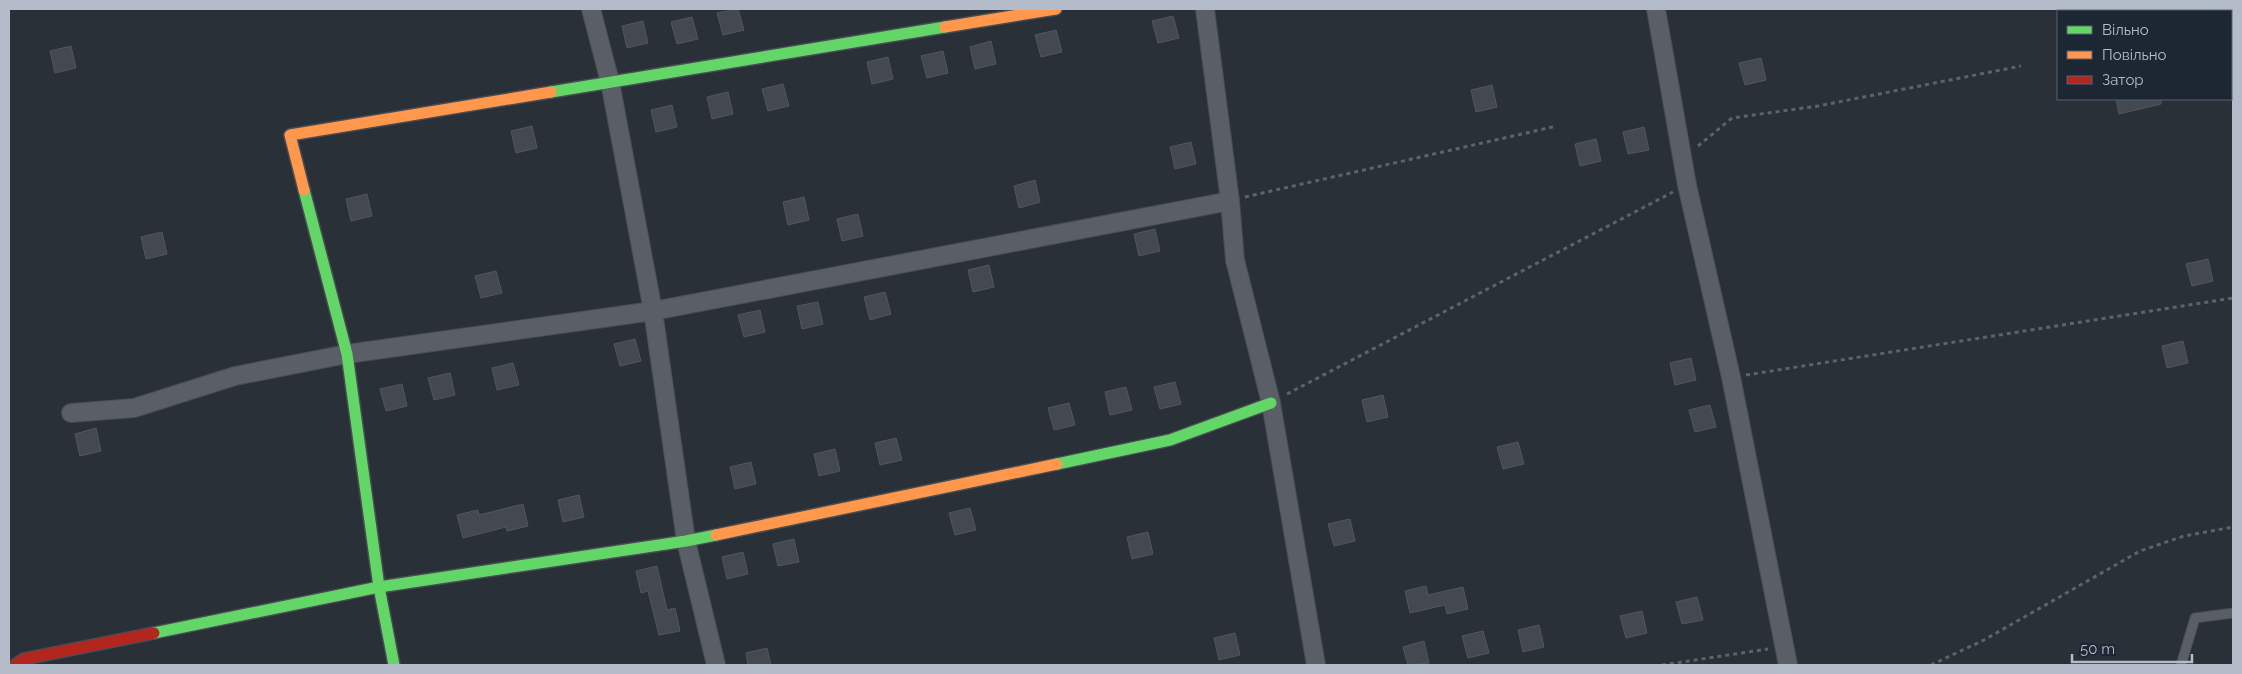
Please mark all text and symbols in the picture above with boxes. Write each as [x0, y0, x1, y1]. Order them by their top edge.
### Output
legend [2057, 10, 2232, 100]
text: Вільно [2102, 21, 2149, 39]
text: Повільно [2102, 46, 2167, 64]
text: Затор [2102, 71, 2144, 89]
scale bar [2072, 632, 2192, 664]
text: 50 m [2080, 640, 2115, 658]

